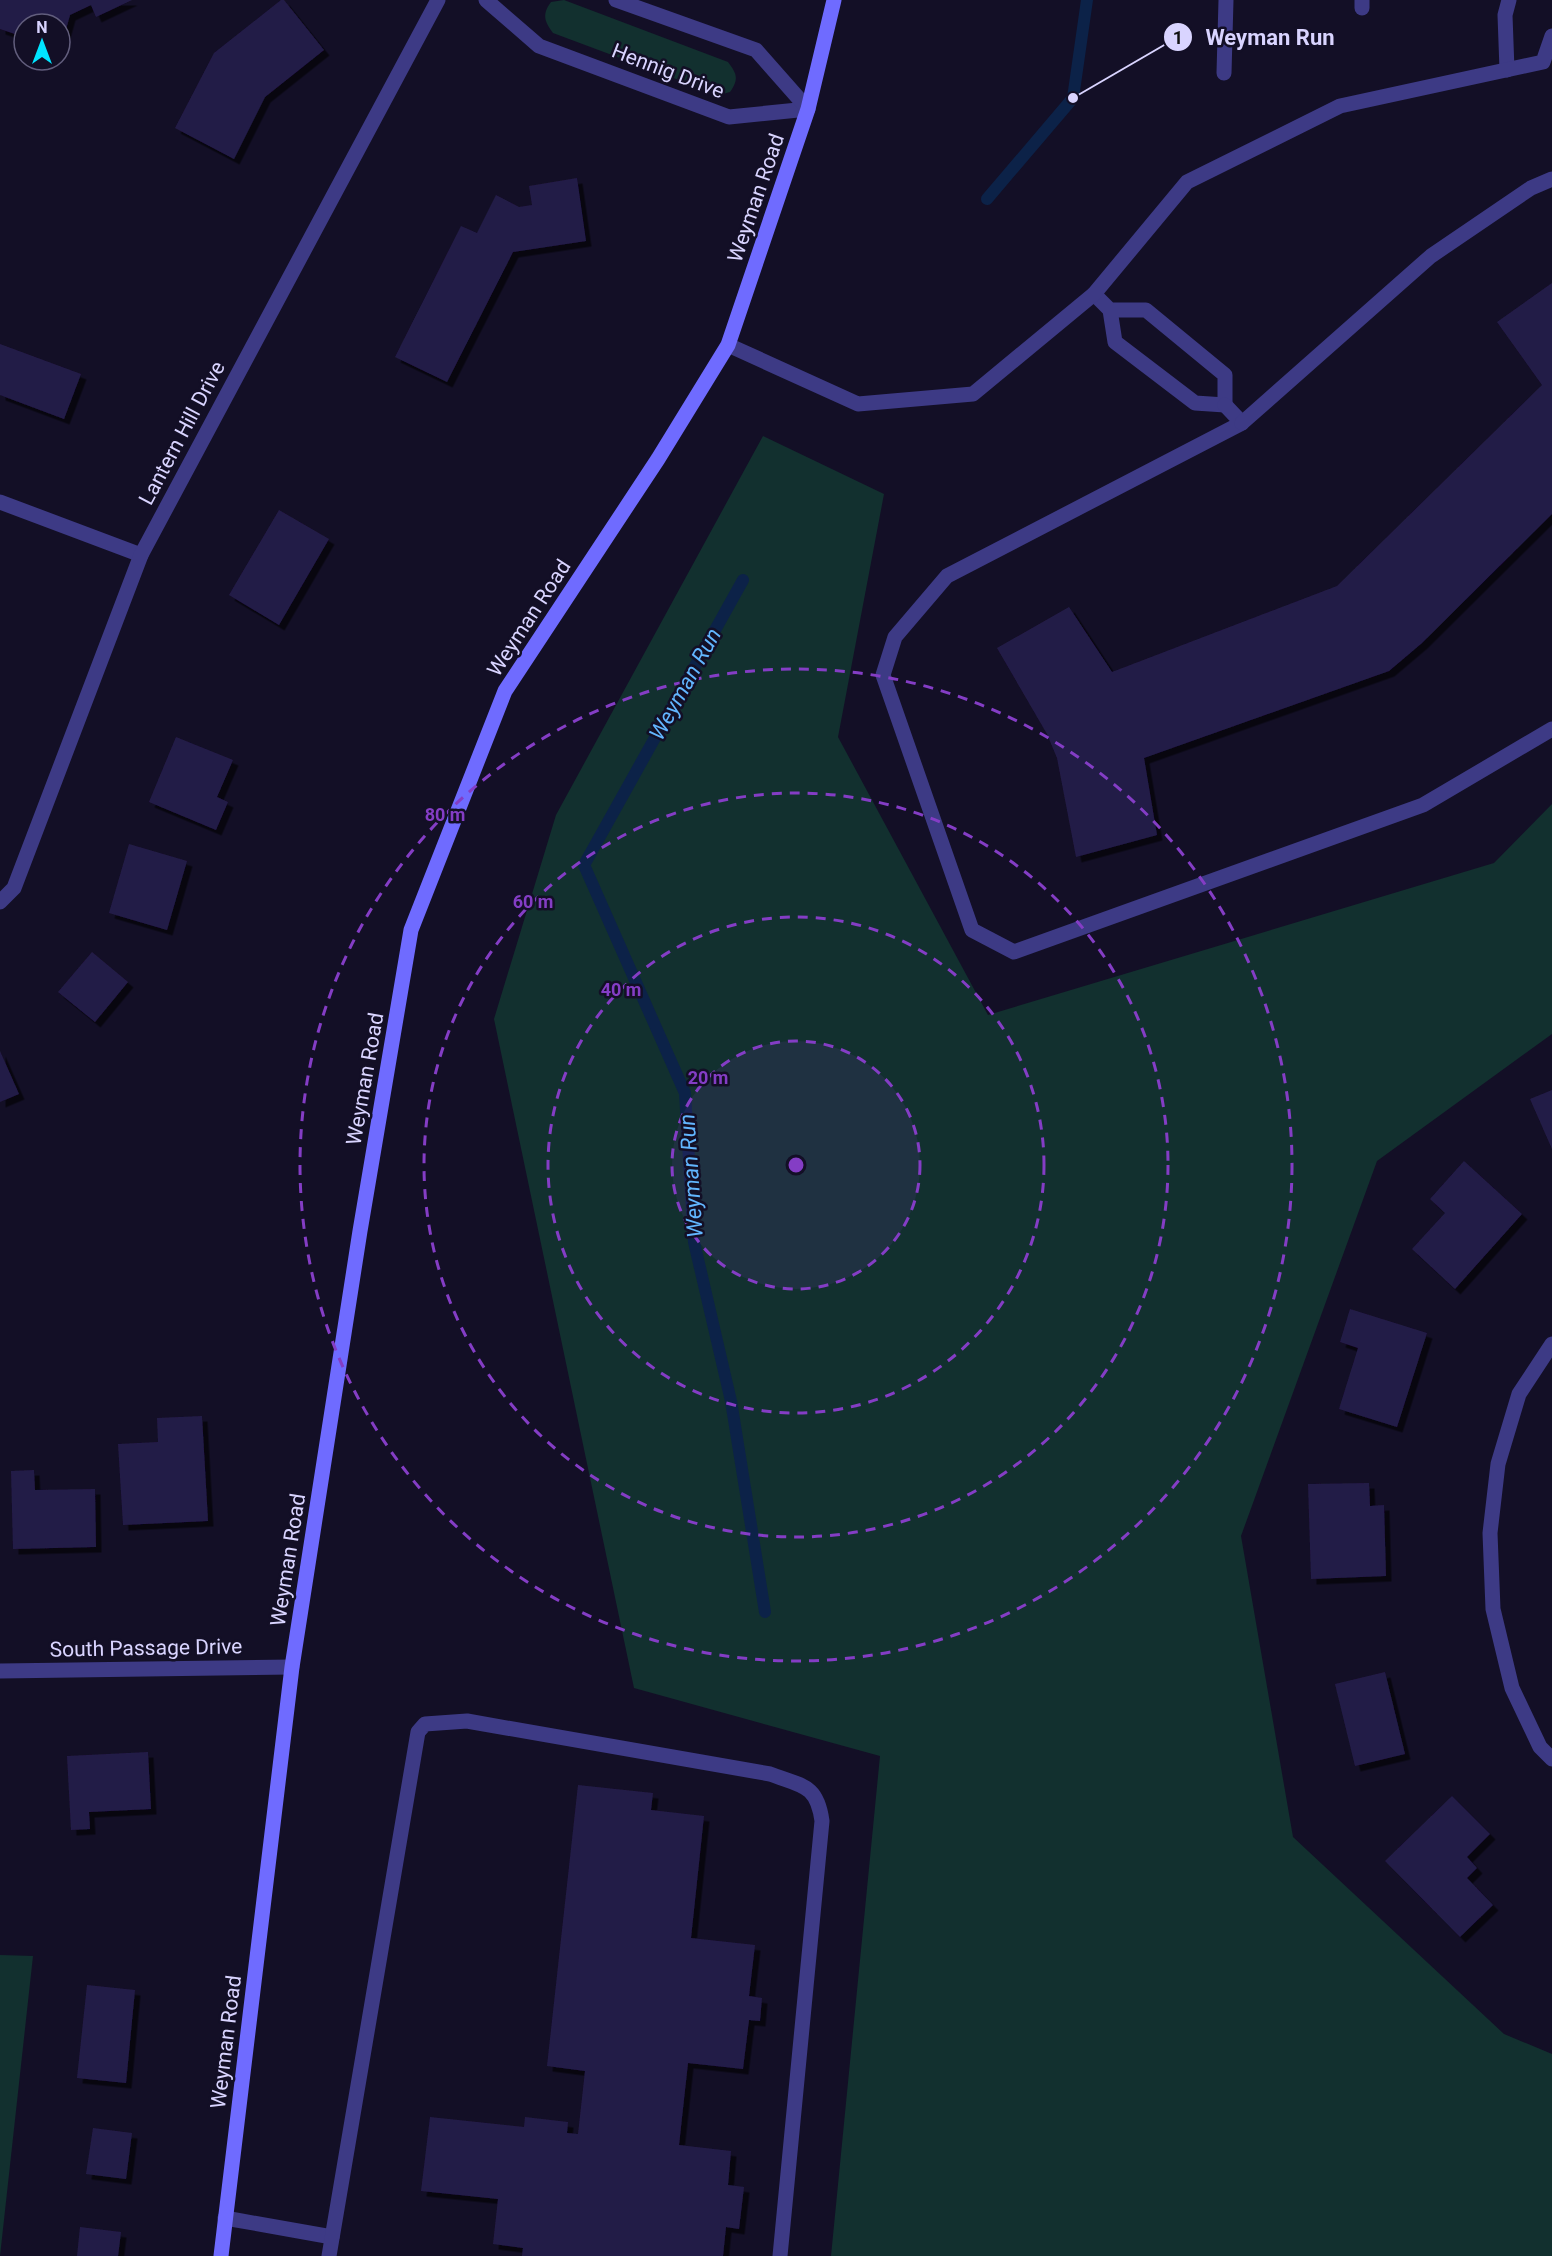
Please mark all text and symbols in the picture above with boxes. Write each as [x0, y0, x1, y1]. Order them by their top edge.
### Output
north arrow [12, 12, 72, 72]
callout: Weyman Run [1163, 17, 1347, 57]
text: N [36, 18, 48, 37]
text: Weyman Run [1205, 25, 1335, 50]
text: 1 [1173, 27, 1183, 48]
street label: Hennig Drive [608, 39, 728, 103]
street label: Weyman Road [723, 131, 789, 265]
street label: Lantern Hill Drive [134, 357, 230, 509]
street label: Weyman Road [482, 555, 576, 681]
water label: Weyman Run [644, 624, 726, 744]
text: 80 m [425, 804, 465, 825]
text: 60 m [513, 891, 553, 912]
text: 40 m [601, 979, 641, 1000]
street label: Weyman Road [342, 1011, 388, 1147]
text: 20 m [688, 1067, 728, 1088]
water label: Weyman Run [674, 1113, 708, 1239]
centre of rings [786, 1155, 806, 1175]
street label: Weyman Road [266, 1492, 310, 1628]
street label: South Passage Drive [49, 1634, 243, 1662]
street label: Weyman Road [206, 1974, 246, 2110]

